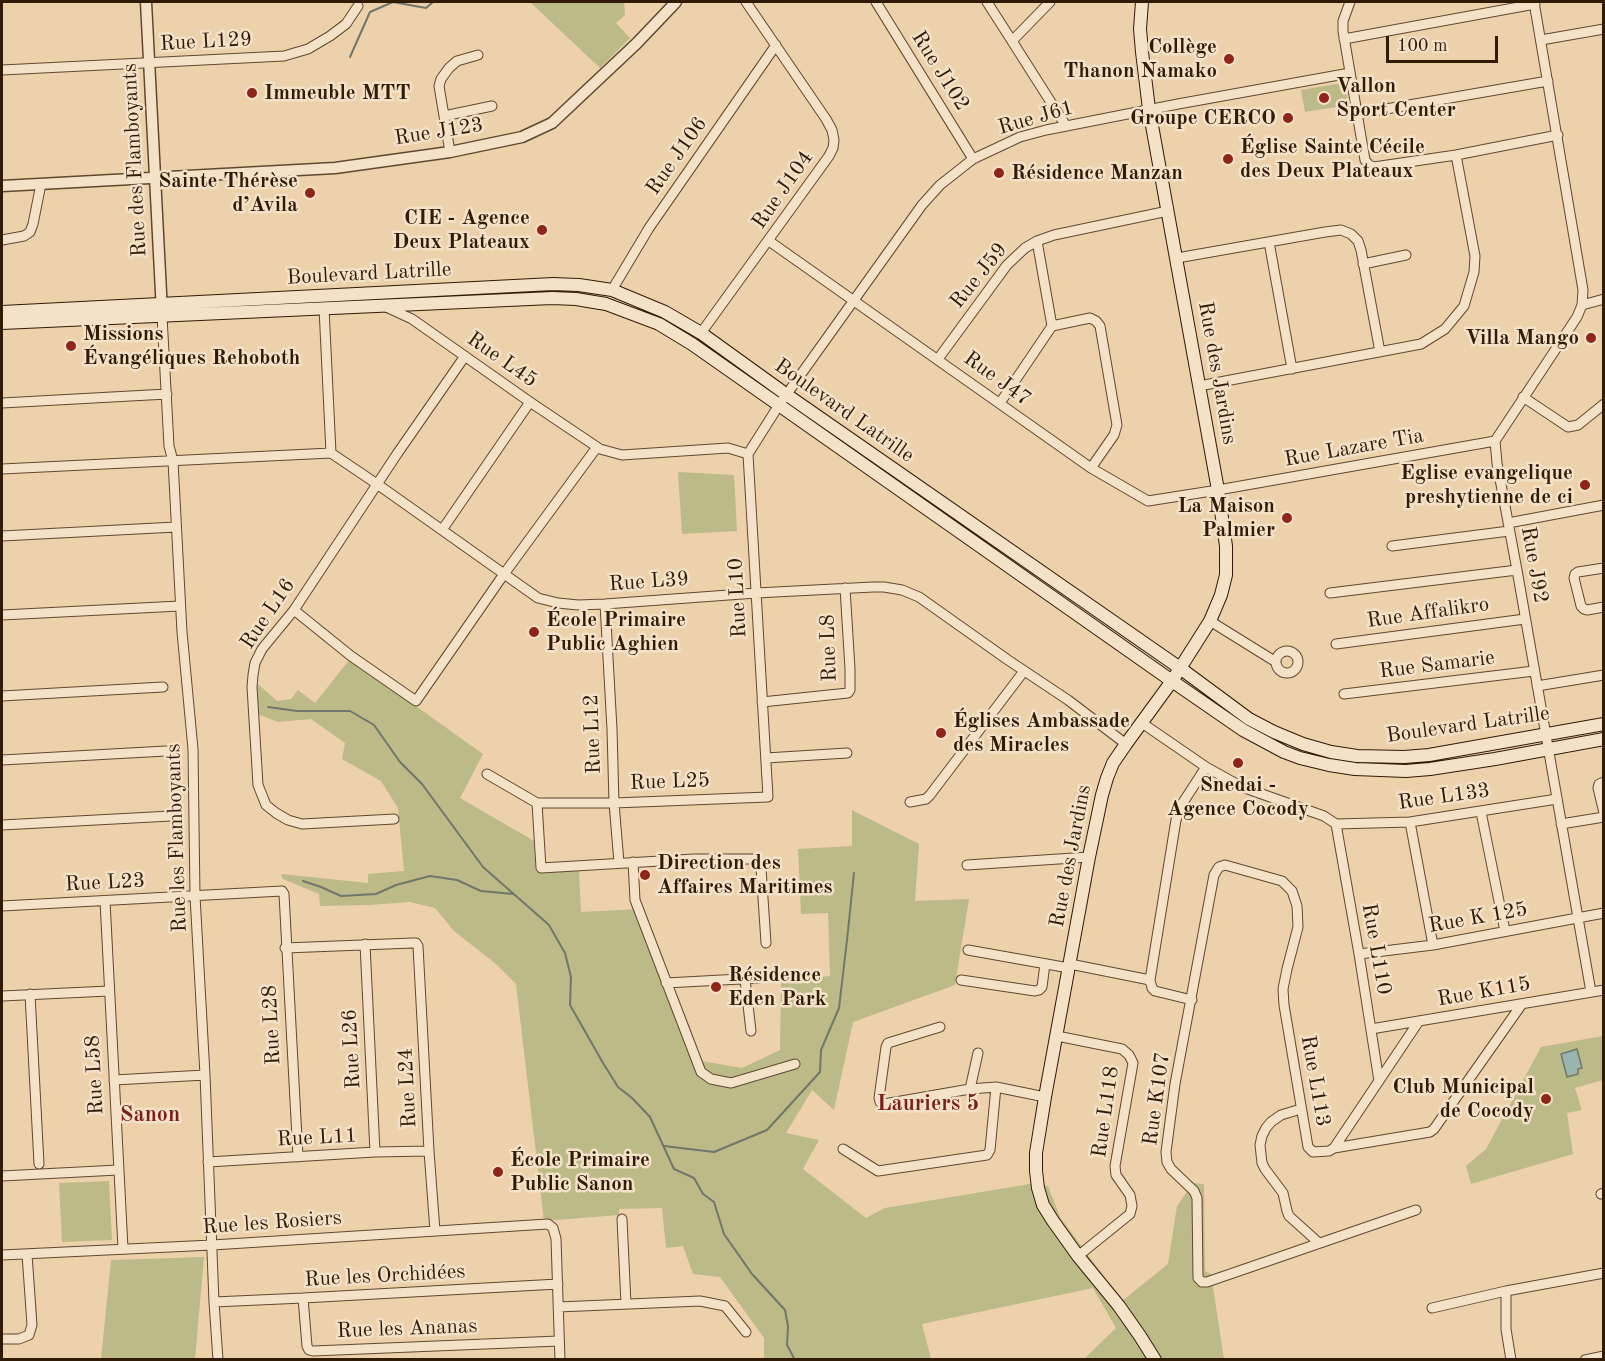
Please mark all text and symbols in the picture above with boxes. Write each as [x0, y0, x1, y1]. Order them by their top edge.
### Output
scale bar [1389, 24, 1502, 62]
street label: Rue J102 [906, 26, 974, 116]
street label: Rue L129 [159, 27, 253, 57]
place label: Collège Thanon Namako [1063, 34, 1217, 84]
text: 100 m [1397, 37, 1448, 55]
marker: Collège Thanon Namako [1222, 52, 1236, 66]
street label: Rue des Flamboyants [117, 62, 153, 258]
place label: Vallon Sport Center [1336, 73, 1456, 123]
place label: Immeuble MTT [264, 80, 410, 106]
marker: Immeuble MTT [245, 86, 259, 100]
marker: Vallon Sport Center [1317, 91, 1331, 105]
street label: Rue J61 [995, 95, 1077, 141]
place label: Groupe CERCO [1130, 105, 1276, 131]
marker: Groupe CERCO [1281, 111, 1295, 125]
street label: Rue J106 [641, 112, 713, 200]
street label: Rue J123 [393, 113, 485, 151]
place label: Église Sainte Cécile des Deux Plateaux [1240, 134, 1425, 184]
street label: Rue J104 [747, 146, 819, 234]
marker: Église Sainte Cécile des Deux Plateaux [1221, 152, 1235, 166]
place label: Résidence Manzan [1011, 160, 1183, 186]
marker: Résidence Manzan [992, 166, 1006, 180]
place label: Sainte Thérèse d’Avila [158, 168, 298, 218]
marker: Sainte Thérèse d’Avila [303, 186, 317, 200]
place label: CIE - Agence Deux Plateaux [393, 205, 530, 255]
marker: CIE - Agence Deux Plateaux [535, 223, 549, 237]
street label: Rue J59 [945, 238, 1013, 314]
street label: Boulevard Latrille [286, 257, 452, 291]
street label: Rue des Jardins [1192, 300, 1242, 446]
place label: Missions Évangéliques Rehoboth [83, 321, 300, 371]
place label: Villa Mango [1465, 325, 1579, 351]
street label: Rue L45 [462, 327, 542, 393]
marker: Villa Mango [1584, 331, 1598, 345]
marker: Missions Évangéliques Rehoboth [64, 339, 78, 353]
street label: Rue J47 [958, 346, 1036, 412]
street label: Boulevard Latrille [769, 353, 919, 469]
street label: Rue Lazare Tia [1282, 423, 1426, 473]
place label: Eglise evangelique preshytienne de ci [1400, 460, 1573, 510]
marker: Eglise evangelique preshytienne de ci [1578, 478, 1592, 492]
place label: La Maison Palmier [1178, 493, 1275, 543]
marker: La Maison Palmier [1280, 511, 1294, 525]
street label: Rue J92 [1515, 525, 1553, 605]
street label: Rue L10 [723, 557, 753, 639]
street label: Rue L39 [608, 567, 690, 597]
street label: Rue L16 [235, 574, 301, 654]
street label: Rue Affalikro [1365, 592, 1491, 634]
place label: École Primaire Public Aghien [546, 607, 686, 657]
street label: Rue L8 [815, 614, 843, 682]
marker: École Primaire Public Aghien [527, 625, 541, 639]
street label: Rue Samarie [1378, 645, 1496, 685]
street label: Rue L12 [579, 693, 607, 775]
street label: Boulevard Latrille [1385, 701, 1551, 749]
place label: Églises Ambassade des Miracles [953, 708, 1130, 758]
marker: Églises Ambassade des Miracles [934, 726, 948, 740]
street label: Rue les Flamboyants [161, 743, 193, 933]
marker: Snedai - Agence Cocody [1231, 756, 1245, 770]
street label: Rue L25 [629, 768, 711, 796]
place label: Snedai - Agence Cocody [1167, 772, 1309, 822]
street label: Rue L133 [1396, 778, 1492, 816]
street label: Rue des Jardins [1045, 783, 1097, 929]
place label: Direction des Affaires Maritimes [657, 850, 833, 900]
street label: Rue L23 [64, 868, 146, 898]
marker: Direction des Affaires Maritimes [638, 868, 652, 882]
street label: Rue K 125 [1427, 897, 1529, 939]
street label: Rue L110 [1356, 901, 1396, 997]
place label: Résidence Eden Park [728, 962, 827, 1012]
street label: Rue K115 [1435, 971, 1533, 1013]
marker: Résidence Eden Park [709, 980, 723, 994]
street label: Rue L28 [257, 984, 287, 1066]
street label: Rue L26 [337, 1008, 367, 1090]
street label: Rue L113 [1295, 1033, 1335, 1129]
street label: Rue L58 [80, 1034, 110, 1116]
street label: Rue L24 [393, 1047, 423, 1129]
street label: Rue K107 [1138, 1051, 1176, 1147]
street label: Rue L118 [1087, 1064, 1125, 1160]
place label: Club Municipal de Cocody [1392, 1074, 1534, 1124]
district label: Lauriers 5 [877, 1091, 979, 1117]
marker: Club Municipal de Cocody [1539, 1092, 1553, 1106]
district label: Sanon [120, 1102, 180, 1128]
street label: Rue L11 [276, 1123, 358, 1153]
place label: École Primaire Public Sanon [510, 1147, 650, 1197]
marker: École Primaire Public Sanon [491, 1165, 505, 1179]
street label: Rue les Rosiers [201, 1206, 343, 1240]
street label: Rue les Orchidées [304, 1259, 466, 1293]
street label: Rue les Ananas [336, 1314, 478, 1344]

